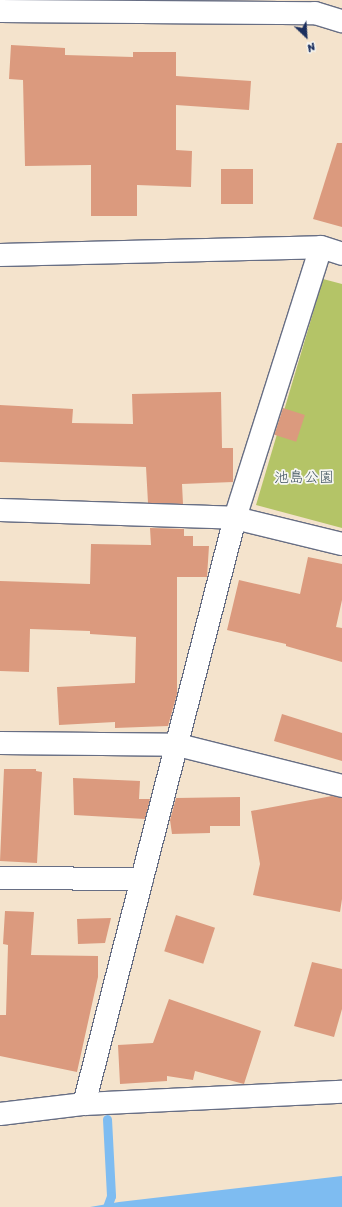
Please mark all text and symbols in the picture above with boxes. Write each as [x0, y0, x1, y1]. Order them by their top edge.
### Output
north arrow [286, 16, 326, 56]
text: N [304, 37, 319, 58]
park label: 池島公園 [274, 469, 334, 487]

